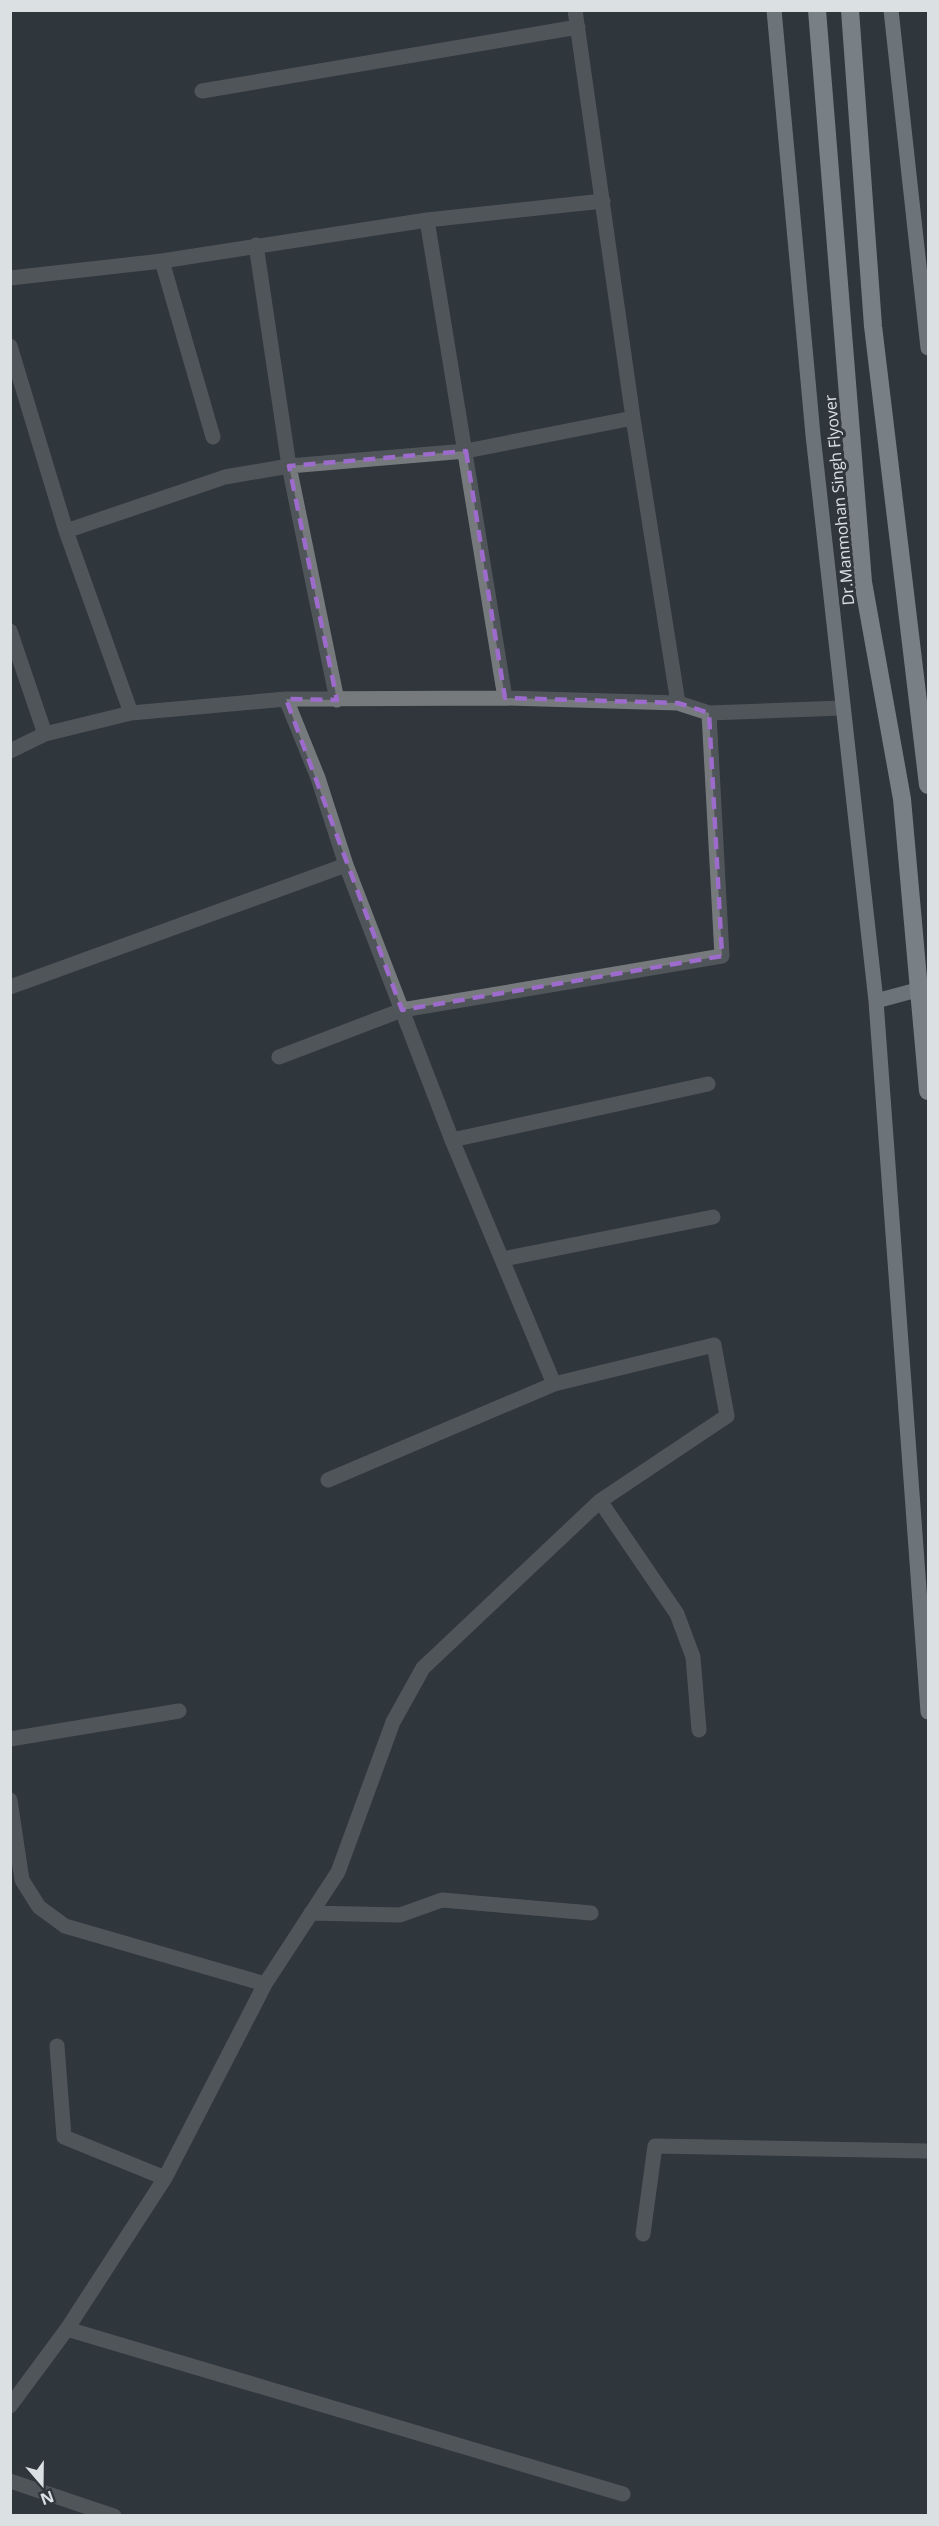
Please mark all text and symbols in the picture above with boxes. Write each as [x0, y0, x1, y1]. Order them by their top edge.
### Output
street label: Dr.Manmohan Singh Flyover [819, 393, 859, 606]
north arrow [12, 2454, 72, 2514]
text: N [37, 2486, 57, 2511]

